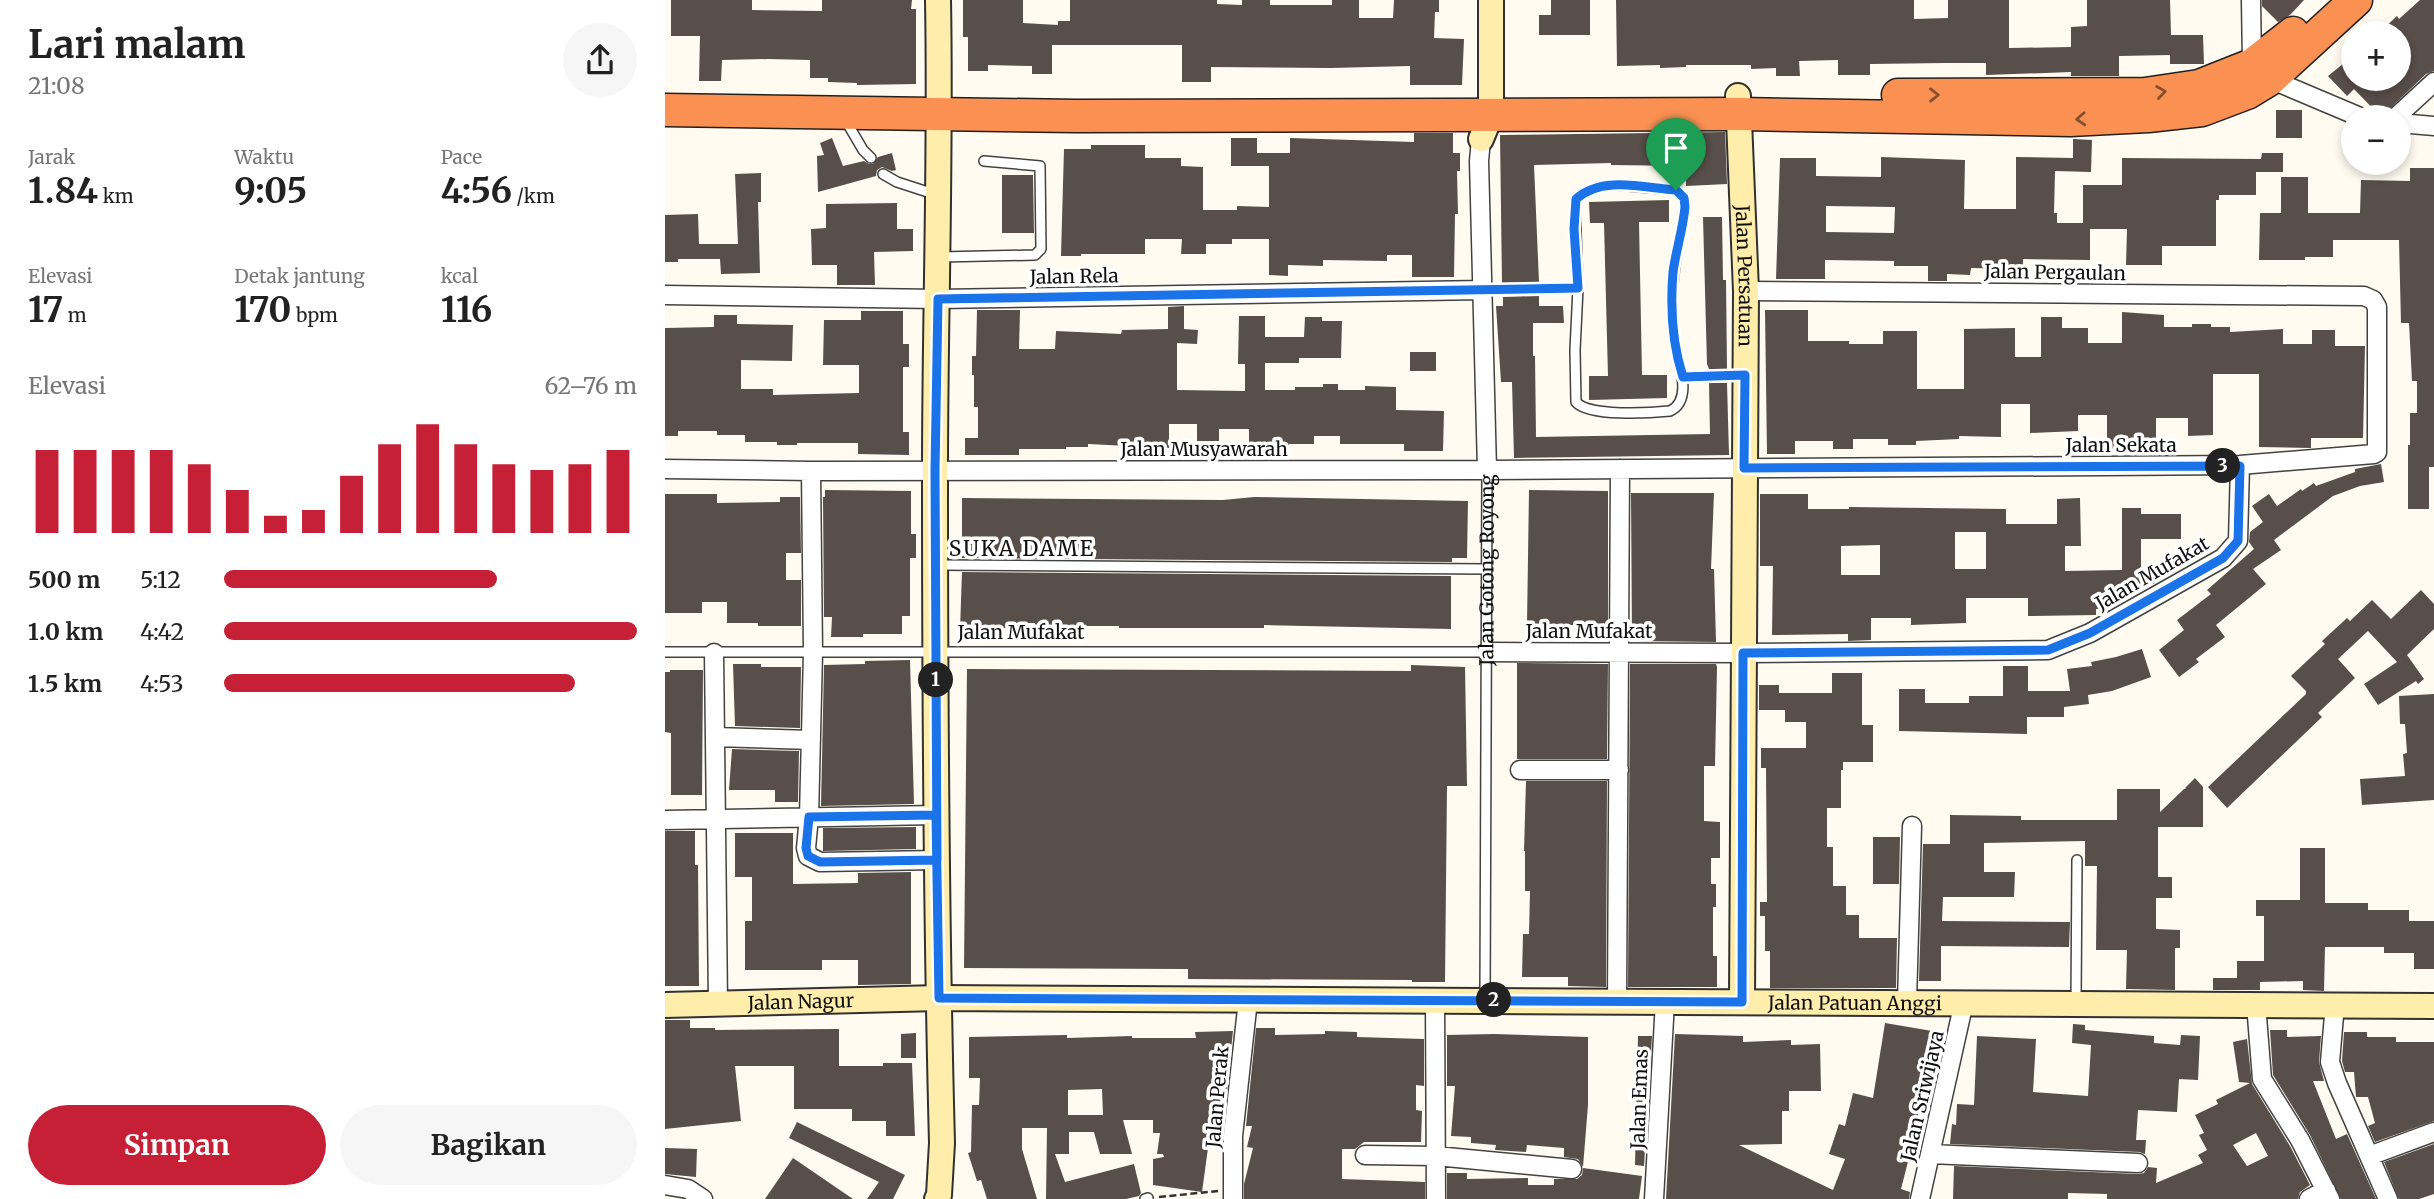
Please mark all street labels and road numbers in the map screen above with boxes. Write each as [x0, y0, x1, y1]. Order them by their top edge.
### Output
street label: Jalan Persatuan [1730, 203, 1758, 347]
street label: Jalan Pergaulan [1983, 259, 2127, 285]
street label: Jalan Rela [1028, 263, 1119, 289]
street label: Jalan Sekata [2064, 433, 2177, 457]
street label: Jalan Musyawarah [1119, 437, 1288, 461]
street label: Jalan Gotong Royong [1474, 474, 1499, 667]
street label: Jalan Mufakat [2090, 531, 2213, 616]
street label: Jalan Mufakat [1525, 619, 1653, 643]
street label: Jalan Mufakat [957, 620, 1085, 644]
street label: Jalan Nagur [746, 988, 855, 1015]
street label: Jalan Patuan Anggi [1767, 990, 1942, 1015]
street label: Jalan Sriwijaya [1895, 1028, 1949, 1165]
street label: Jalan Perak [1200, 1045, 1233, 1150]
street label: Jalan Emas [1625, 1048, 1653, 1151]

